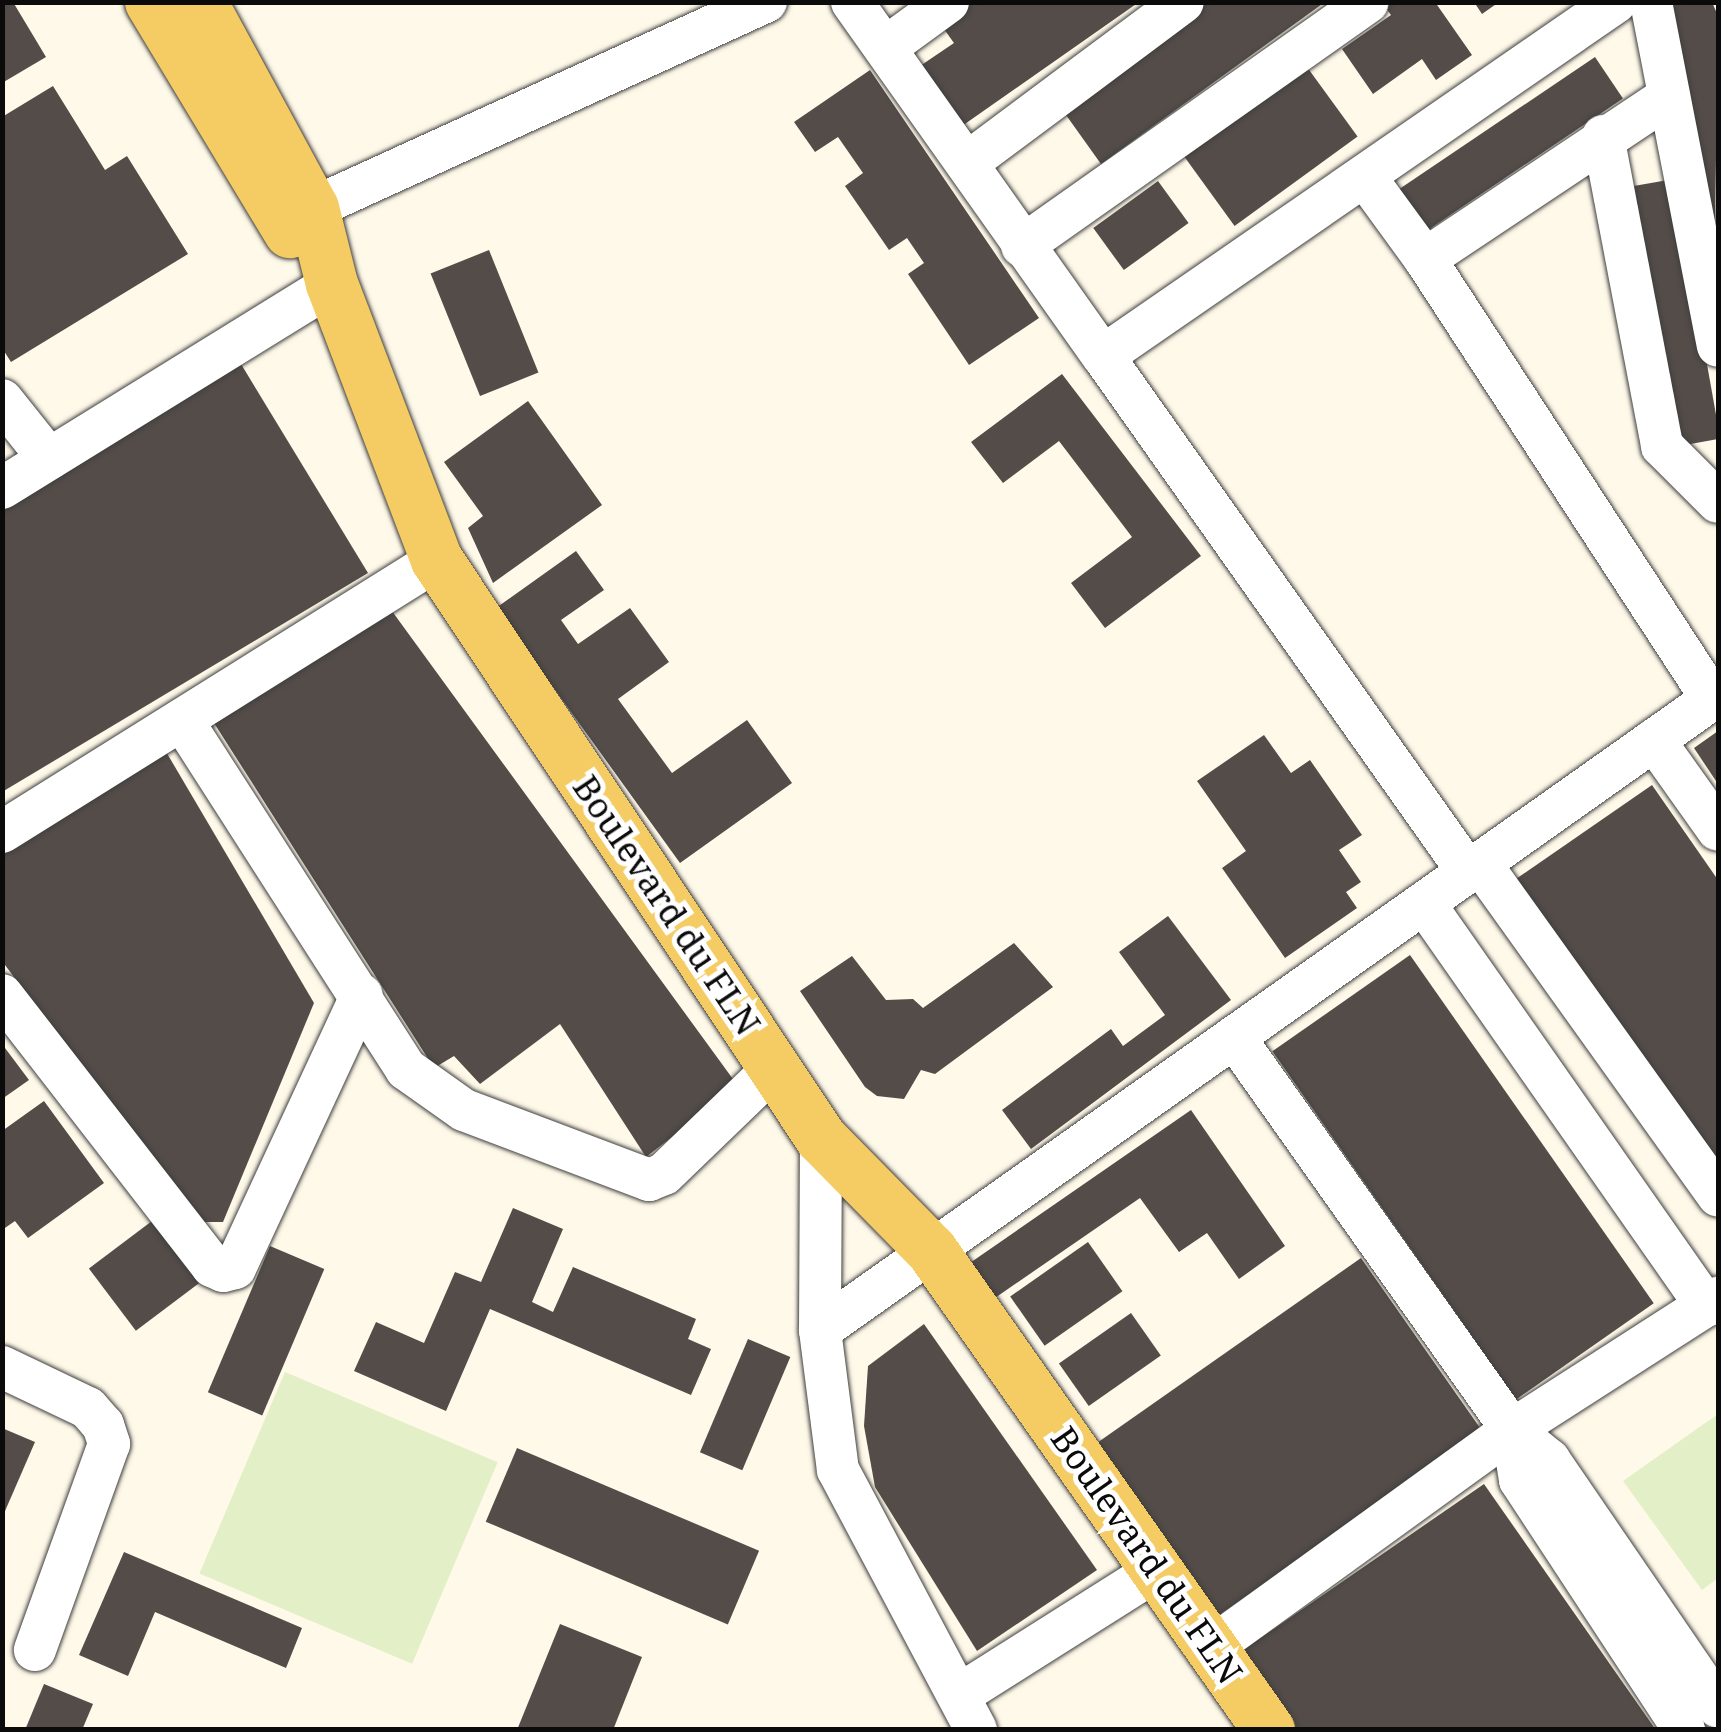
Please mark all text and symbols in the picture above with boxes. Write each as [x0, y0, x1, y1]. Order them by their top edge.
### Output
street label: Boulevard du FLN [565, 767, 769, 1043]
street label: Boulevard du FLN [1043, 1418, 1251, 1692]

